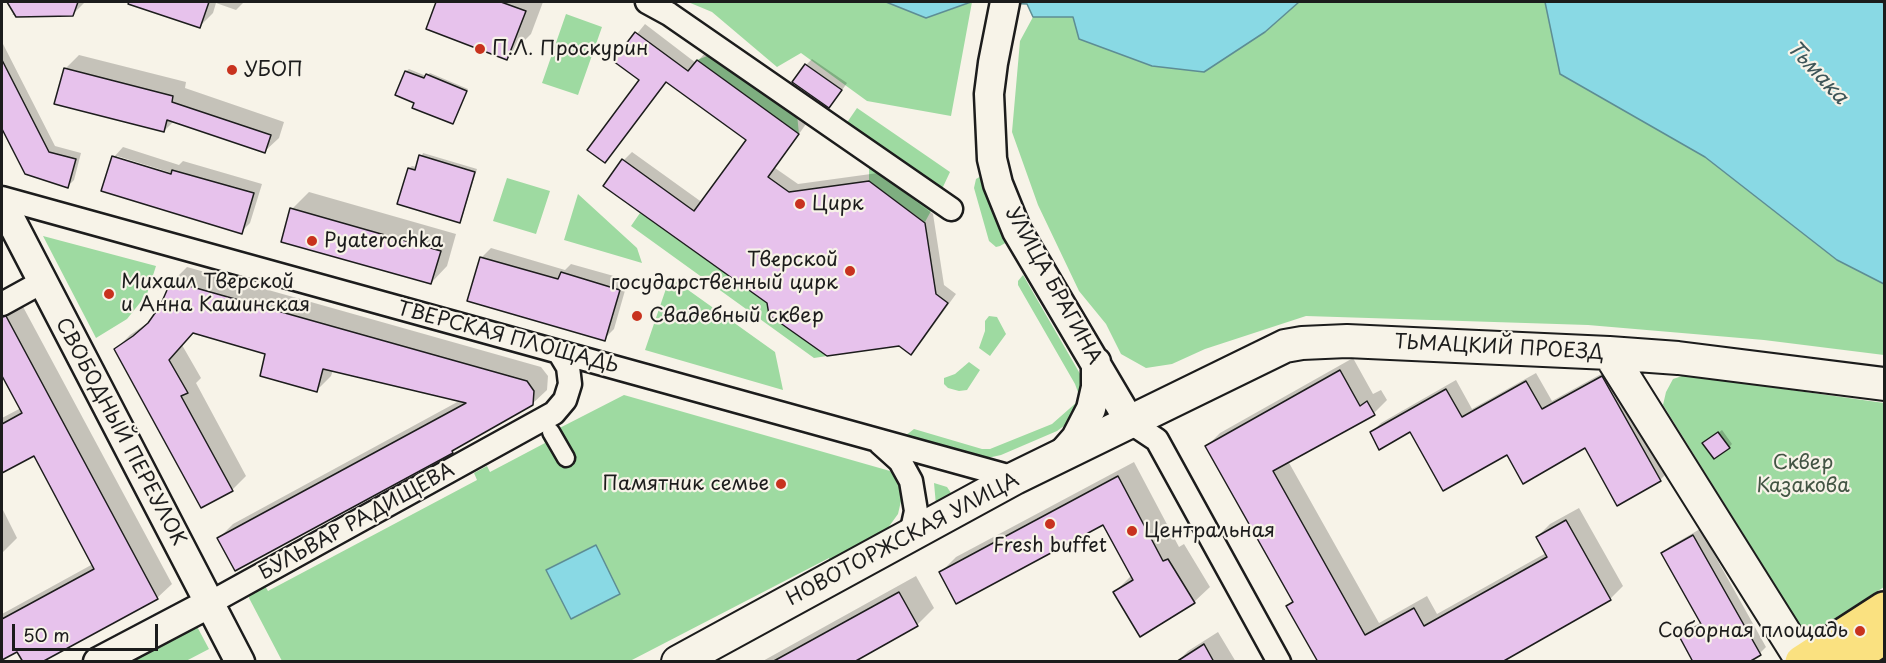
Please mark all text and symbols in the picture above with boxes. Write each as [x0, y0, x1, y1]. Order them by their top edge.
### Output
water label: Тьмака [1781, 36, 1853, 110]
place label: П.Л. Проскурин [492, 37, 649, 61]
marker: П.Л. Проскурин [473, 42, 487, 56]
place label: УБОП [244, 58, 303, 82]
marker: УБОП [225, 63, 239, 77]
place label: Цирк [812, 192, 864, 216]
marker: Цирк [793, 197, 807, 211]
street label: УЛИЦА БРАГИНА [1000, 203, 1106, 369]
place label: Pyaterochka [324, 229, 443, 253]
marker: Pyaterochka [305, 234, 319, 248]
place label: Тверской государственный цирк [611, 248, 838, 295]
marker: Тверской государственный цирк [843, 264, 857, 278]
place label: Михаил Тверской и Анна Кашинская [121, 270, 310, 317]
marker: Михаил Тверской и Анна Кашинская [102, 287, 116, 301]
street label: ТВЕРСКАЯ ПЛОЩАДЬ [395, 297, 621, 379]
place label: Свадебный сквер [649, 304, 824, 328]
marker: Свадебный сквер [630, 309, 644, 323]
street label: СВОБОДНЫЙ ПЕРЕУЛОК [50, 314, 190, 550]
street label: ТЬМАЦКИЙ ПРОЕЗД [1394, 331, 1604, 365]
park label: Сквер Казакова [1756, 451, 1850, 498]
street label: БУЛЬВАР РАДИЩЕВА [255, 458, 459, 586]
street label: НОВОТОРЖСКАЯ УЛИЦА [783, 468, 1023, 612]
place label: Памятник семье [603, 472, 769, 496]
marker: Памятник семье [774, 477, 788, 491]
marker: Fresh buffet [1043, 517, 1057, 531]
place label: Центральная [1144, 519, 1275, 543]
marker: Центральная [1125, 524, 1139, 538]
place label: Fresh buffet [993, 534, 1107, 558]
scale bar [15, 612, 160, 650]
place label: Соборная площадь [1658, 619, 1848, 643]
text: 50 m [23, 621, 70, 648]
marker: Соборная площадь [1853, 624, 1867, 638]

